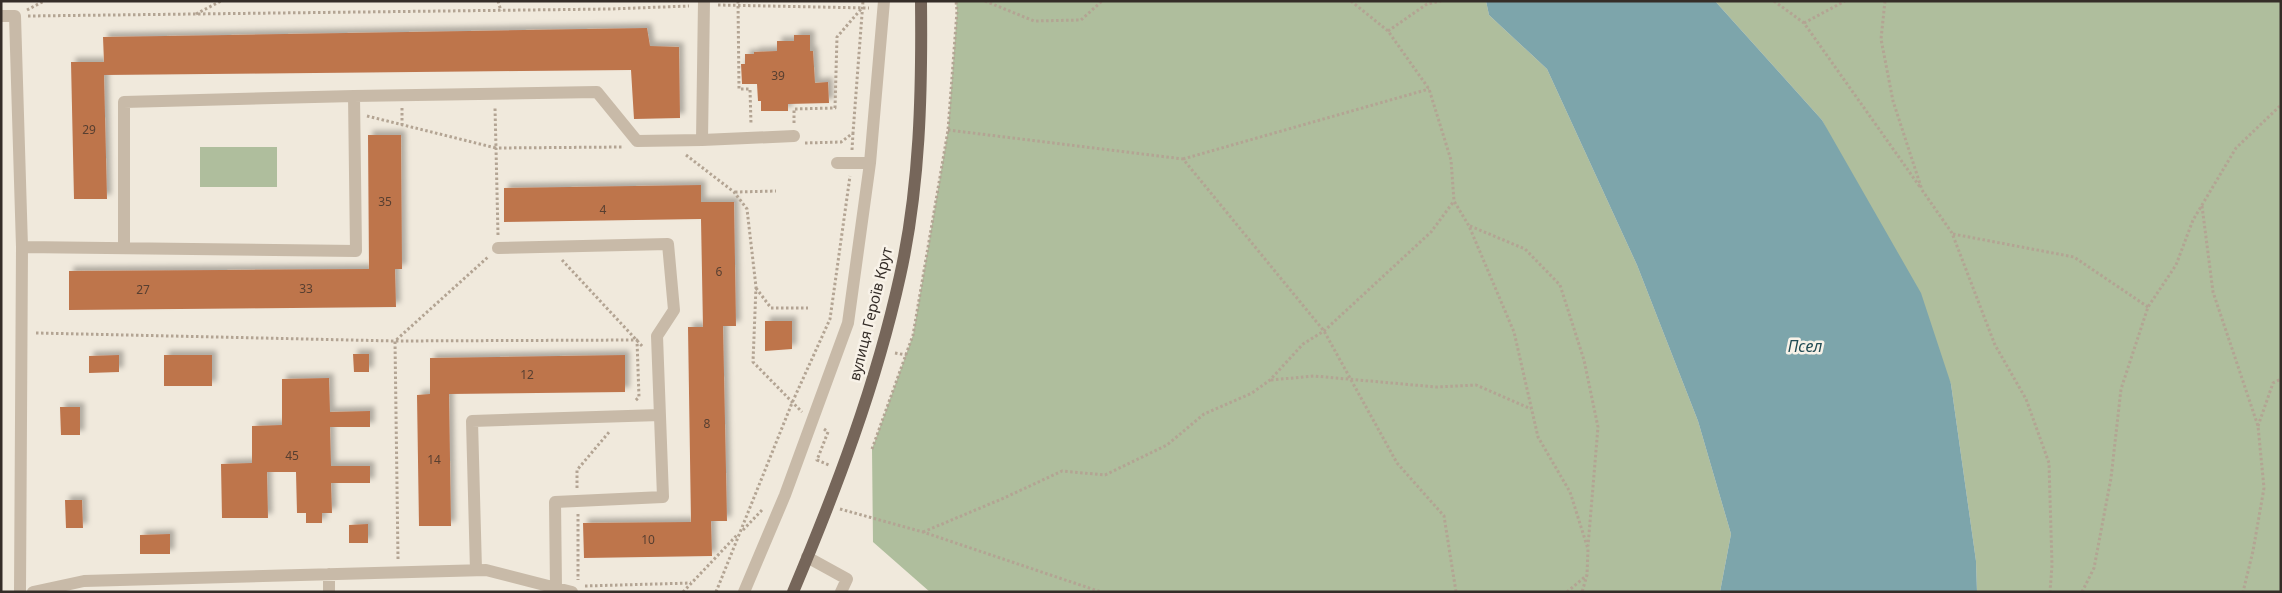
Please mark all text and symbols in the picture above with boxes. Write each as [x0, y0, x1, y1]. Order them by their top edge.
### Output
house number: 39 [771, 67, 785, 84]
house number: 29 [82, 121, 96, 138]
house number: 35 [378, 193, 392, 210]
house number: 4 [600, 201, 607, 218]
street label: вулиця Героїв Крут [844, 245, 896, 383]
house number: 6 [716, 263, 723, 280]
house number: 33 [299, 280, 313, 297]
house number: 27 [136, 281, 150, 298]
water label: Псел [1788, 335, 1822, 357]
house number: 12 [520, 366, 534, 383]
house number: 8 [704, 415, 711, 432]
house number: 45 [285, 447, 299, 464]
house number: 14 [427, 451, 441, 468]
house number: 10 [641, 531, 655, 548]

